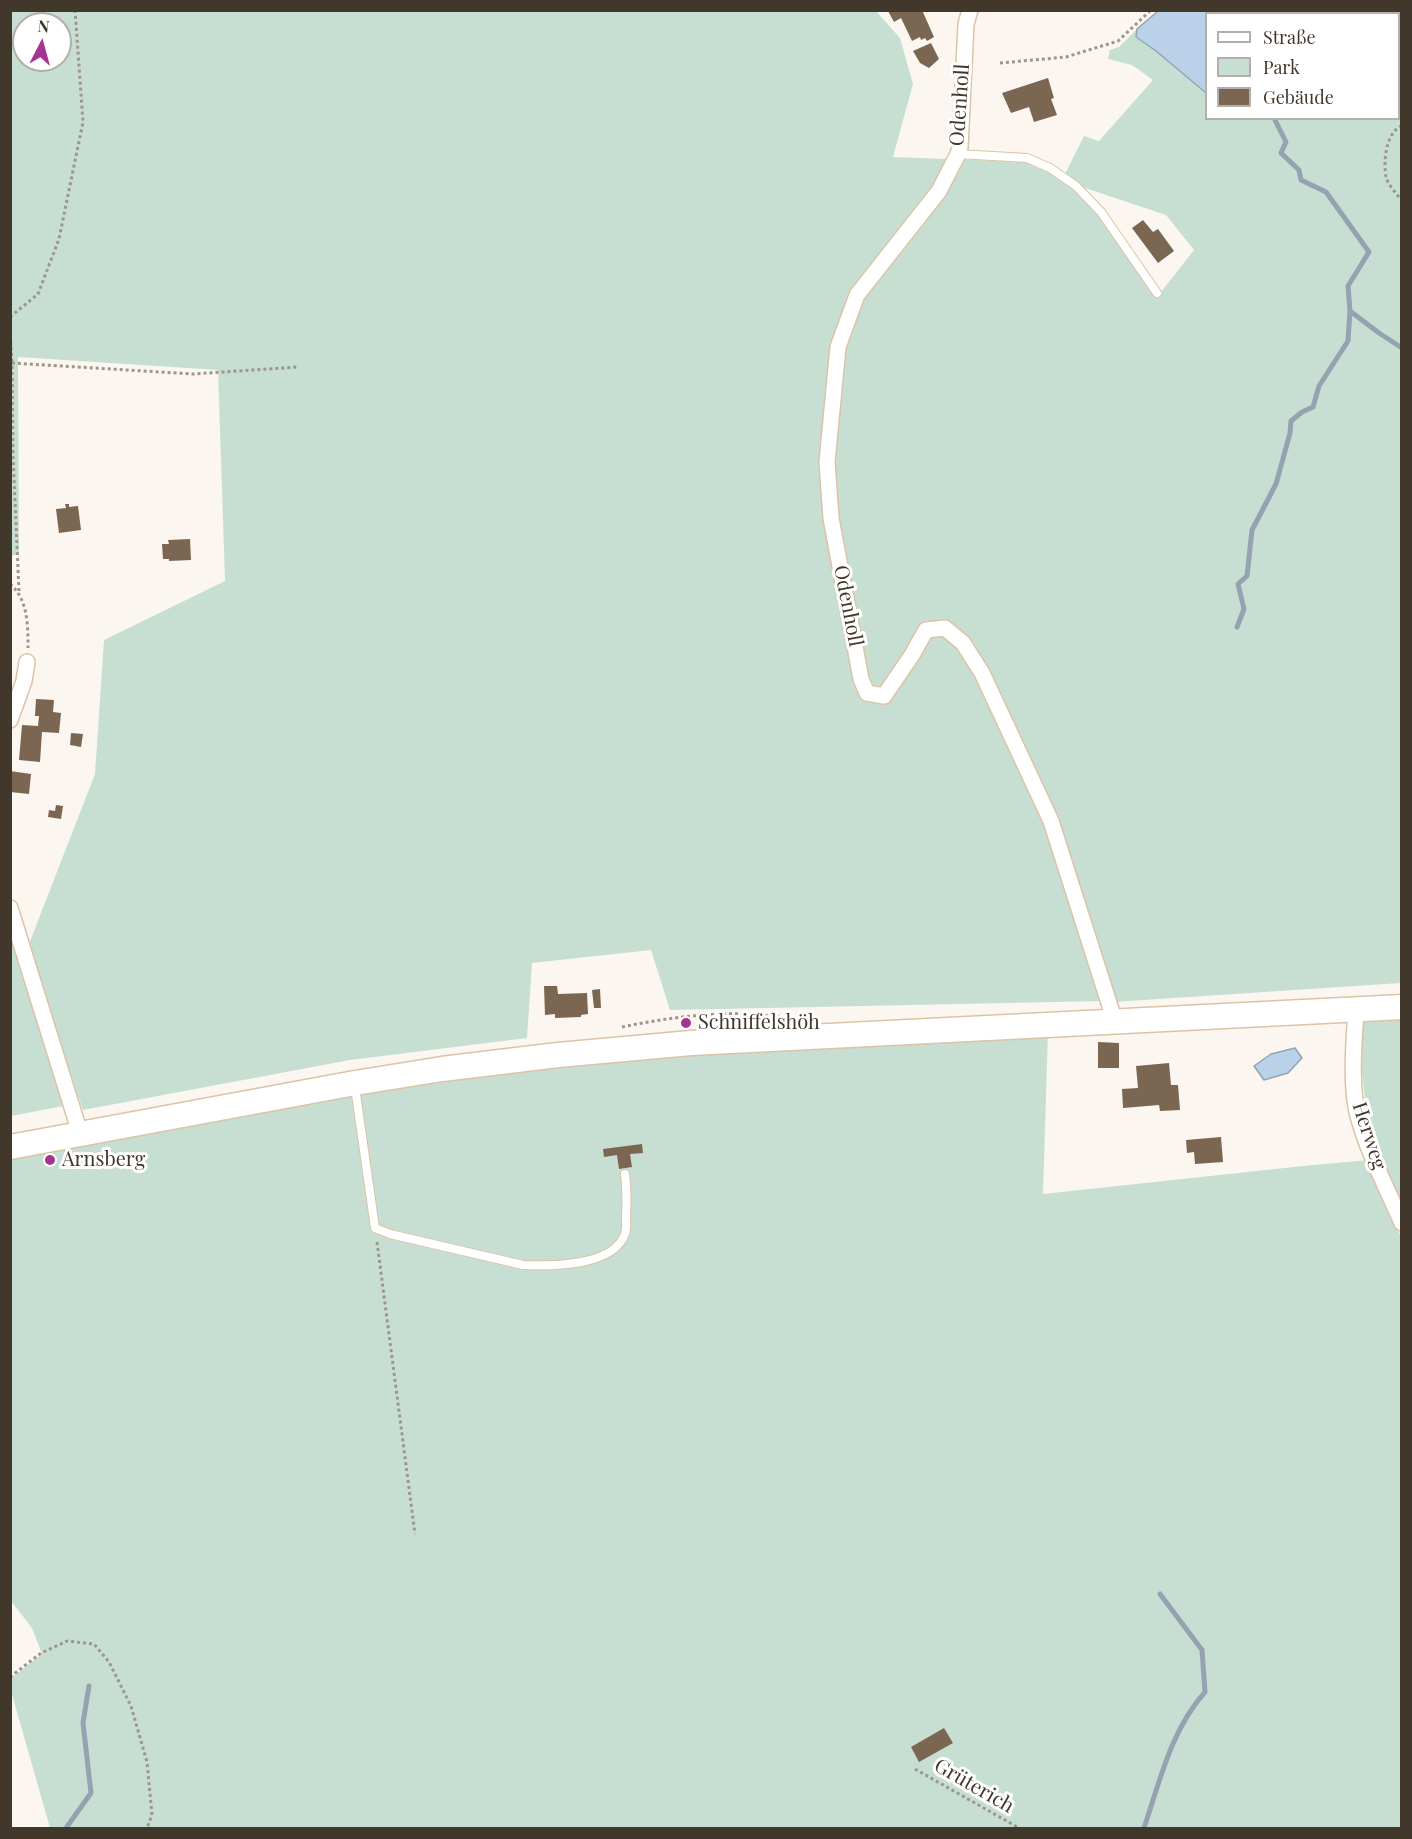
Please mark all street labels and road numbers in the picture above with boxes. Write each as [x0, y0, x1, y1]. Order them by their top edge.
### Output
street label: Odenholl [945, 63, 975, 147]
street label: Odenholl [828, 563, 868, 649]
street label: Herweg [1347, 1099, 1391, 1173]
street label: Grüterich [930, 1754, 1018, 1818]

